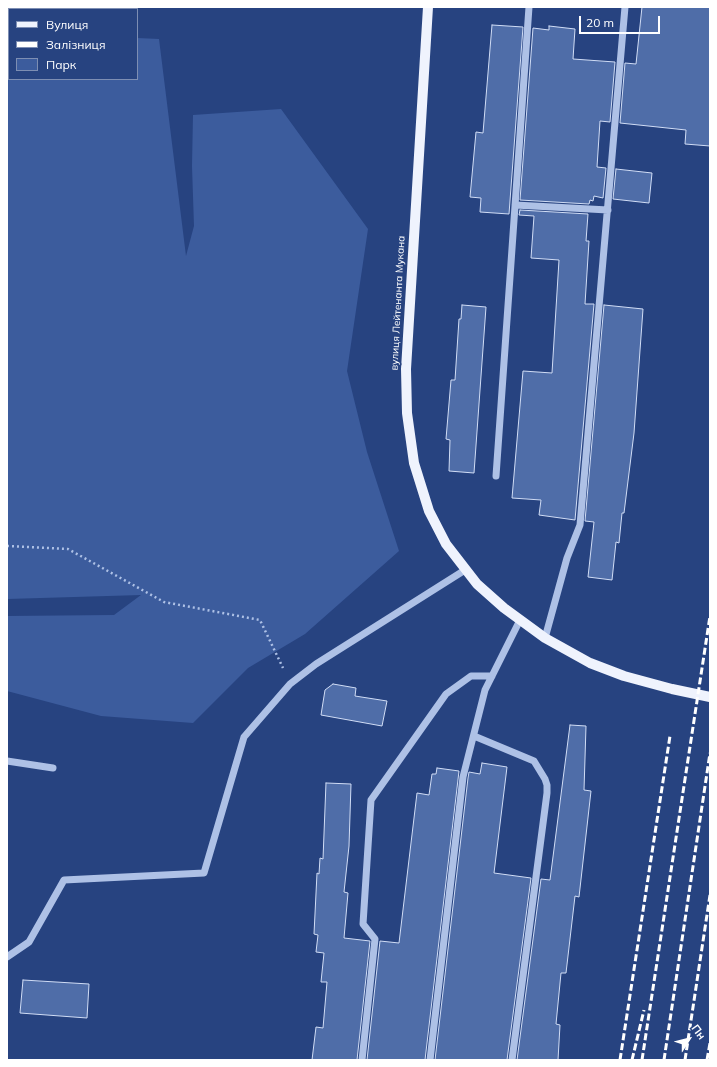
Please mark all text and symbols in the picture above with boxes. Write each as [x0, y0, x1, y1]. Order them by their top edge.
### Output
legend [8, 8, 138, 80]
scale bar [581, 8, 662, 34]
text: 20 m [586, 15, 614, 30]
text: Вулиця [46, 17, 88, 32]
text: Залізниця [46, 37, 106, 52]
text: Парк [46, 57, 76, 72]
street label: вулиця Лейтенанта Мукана [388, 235, 408, 371]
north arrow [669, 1019, 709, 1059]
text: Пн [689, 1022, 709, 1042]

